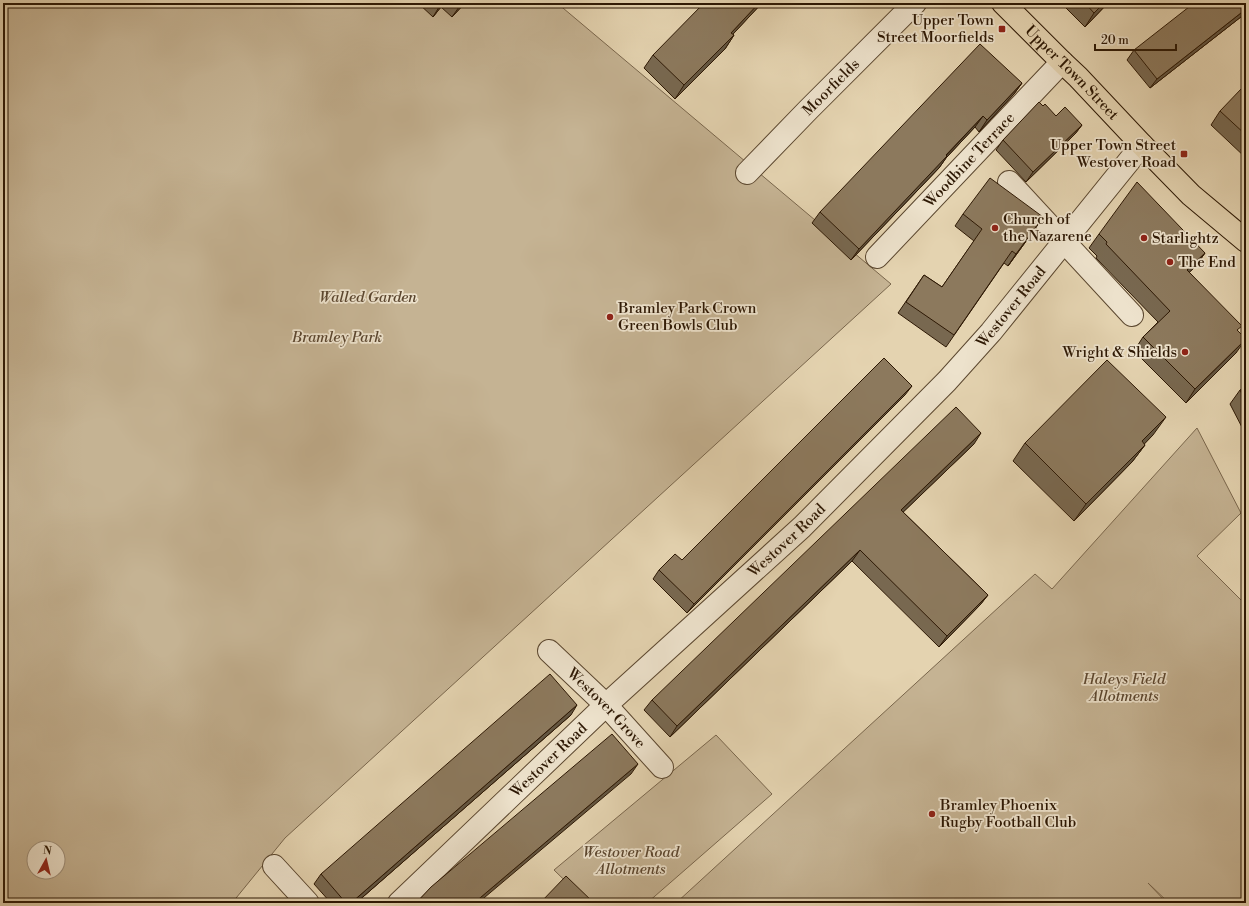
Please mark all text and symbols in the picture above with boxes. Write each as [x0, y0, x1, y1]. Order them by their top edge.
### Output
place label: Upper Town Street Moorfields [877, 11, 994, 47]
street label: Upper Town Street [1021, 21, 1123, 125]
marker: Upper Town Street Moorfields [997, 24, 1007, 34]
scale bar [1095, 26, 1176, 52]
text: 20 m [1101, 33, 1129, 48]
street label: Moorfields [799, 55, 864, 120]
street label: Woodbine Terrace [919, 109, 1019, 212]
place label: Upper Town Street Westover Road [1050, 136, 1177, 172]
marker: Upper Town Street Westover Road [1179, 149, 1189, 159]
place label: Church of the Nazarene [1003, 210, 1092, 246]
marker: Church of the Nazarene [990, 223, 1000, 233]
place label: Starlightz [1152, 229, 1219, 248]
marker: Starlightz [1139, 233, 1149, 243]
place label: The End [1178, 253, 1236, 272]
marker: The End [1165, 257, 1175, 267]
street label: Westover Road [972, 262, 1051, 352]
park label: Walled Garden [319, 288, 417, 307]
place label: Bramley Park Crown Green Bowls Club [617, 299, 756, 335]
marker: Bramley Park Crown Green Bowls Club [605, 312, 615, 322]
park label: Bramley Park [291, 328, 382, 347]
place label: Wright & Shields [1061, 343, 1177, 362]
marker: Wright & Shields [1180, 347, 1190, 357]
street label: Westover Road [743, 499, 830, 582]
street label: Westover Grove [562, 663, 650, 752]
park label: Haleys Field Allotments [1082, 670, 1166, 706]
street label: Westover Road [506, 719, 592, 802]
place label: Bramley Phoenix Rugby Football Club [939, 796, 1076, 832]
marker: Bramley Phoenix Rugby Football Club [927, 809, 937, 819]
north arrow [26, 840, 66, 880]
park label: Westover Road Allotments [583, 843, 680, 879]
text: N [42, 844, 53, 859]

